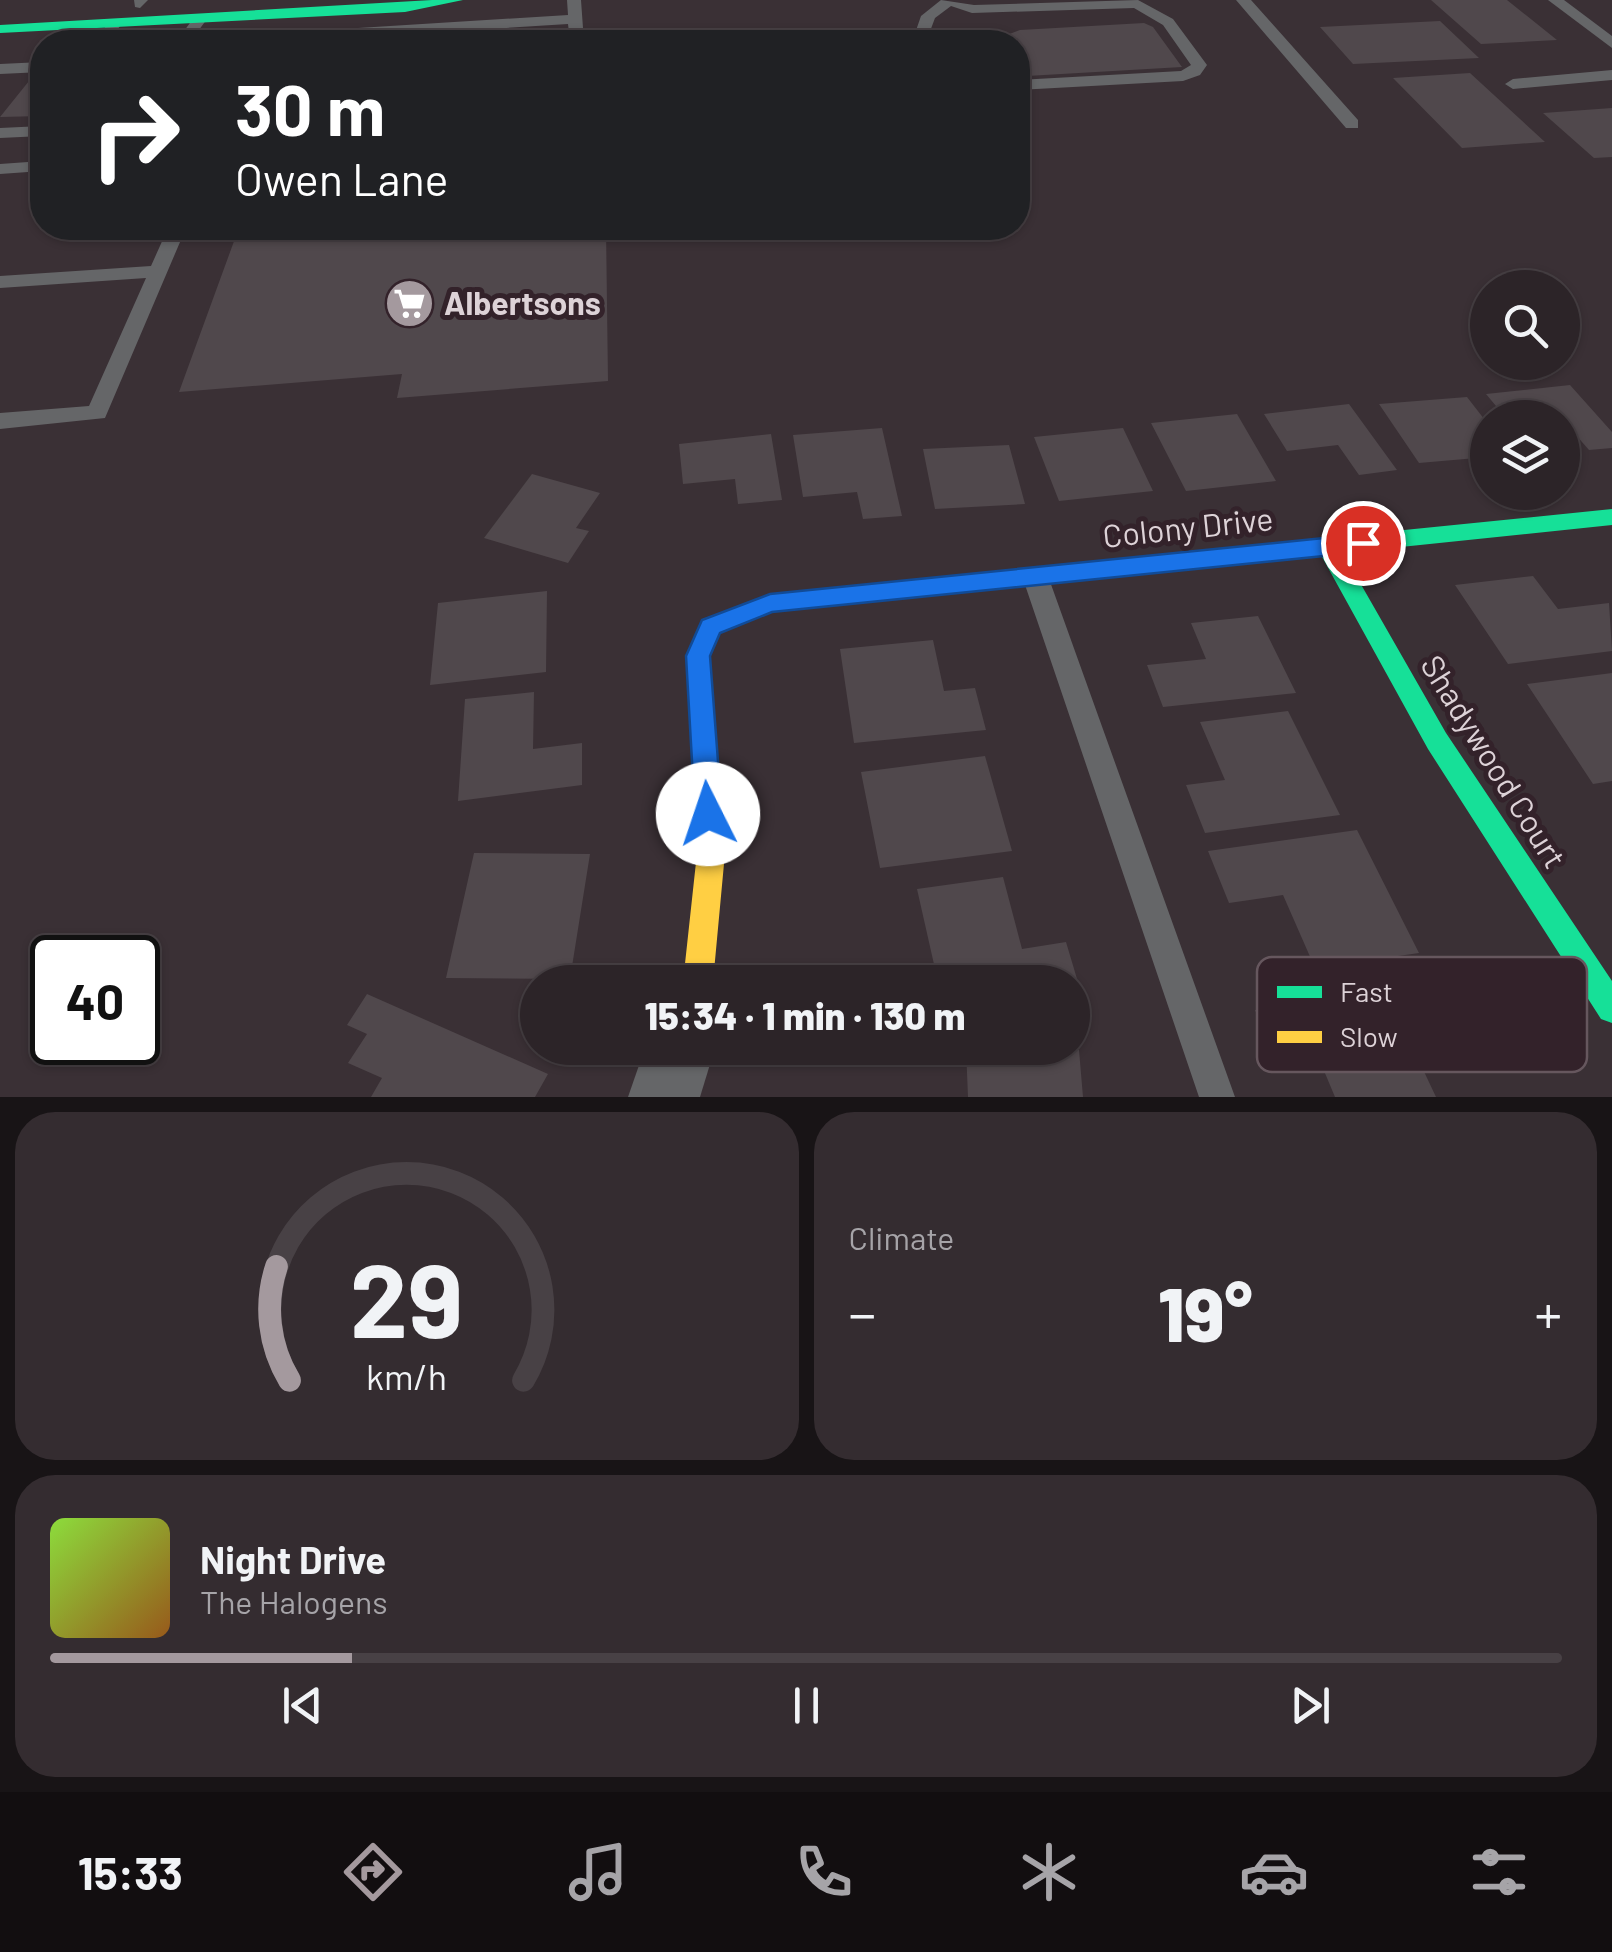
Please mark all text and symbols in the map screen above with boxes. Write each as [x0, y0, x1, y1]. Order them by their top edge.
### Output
text: 30 m [235, 66, 385, 150]
icon: right [70, 70, 200, 200]
text: Owen Lane [235, 151, 448, 205]
map controls [1470, 270, 1580, 510]
button: search [1470, 270, 1580, 380]
supermarket icon: Albertsons [383, 278, 435, 330]
place label: Albertsons [444, 283, 601, 321]
button: layers [1470, 400, 1580, 510]
street label: Colony Drive [1101, 498, 1275, 554]
pin [1321, 501, 1406, 586]
icon: arrive [1336, 516, 1391, 571]
street label: Shadywood Court [1414, 648, 1575, 874]
position arrow [656, 762, 760, 866]
speed limit sign: 40 [30, 935, 160, 1065]
legend [1257, 957, 1587, 1072]
text: Fast [1340, 974, 1393, 1008]
text: 15:34 · 1 min · 130 m [644, 992, 966, 1038]
text: Slow [1340, 1019, 1398, 1053]
text: Climate [849, 1218, 954, 1256]
text: 29 [350, 1234, 463, 1359]
text: 19° [1158, 1267, 1253, 1357]
text: − [849, 1279, 876, 1345]
text: + [1534, 1279, 1562, 1345]
text: km/h [366, 1354, 447, 1397]
text: Night Drive [200, 1536, 386, 1582]
text: The Halogens [200, 1582, 388, 1620]
icon: previous [275, 1678, 330, 1733]
icon: pause [779, 1678, 834, 1733]
icon: next [1283, 1678, 1338, 1733]
icon: directions [338, 1837, 408, 1907]
icon: music [563, 1837, 633, 1907]
icon: phone [789, 1837, 859, 1907]
icon: climate [1014, 1837, 1084, 1907]
icon: car [1239, 1837, 1309, 1907]
icon: filters [1464, 1837, 1534, 1907]
text: 15:33 [78, 1845, 183, 1899]

